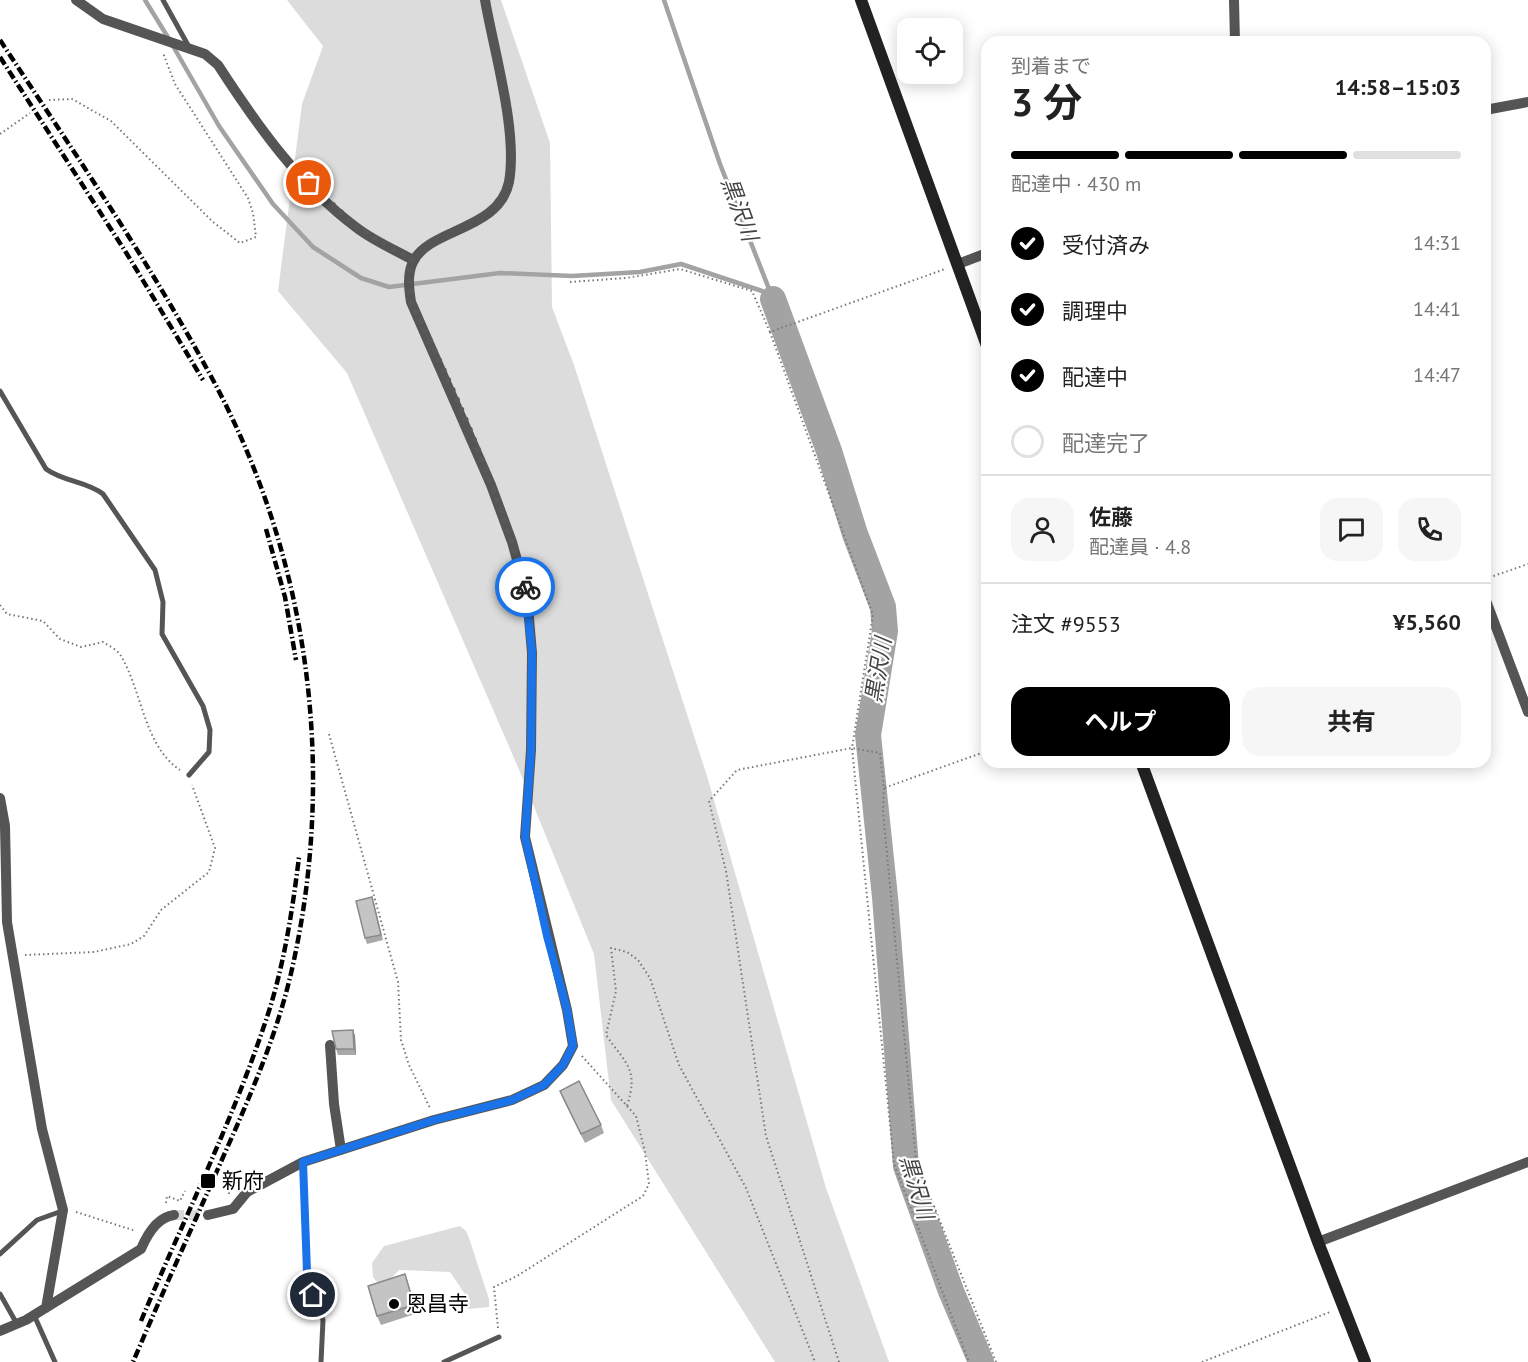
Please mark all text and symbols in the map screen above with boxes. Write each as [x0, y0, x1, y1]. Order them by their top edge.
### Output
map controls [897, 18, 963, 84]
button: locate [897, 18, 963, 84]
text: 到着まで [1011, 53, 1091, 79]
text: 14:58–15:03 [1335, 73, 1461, 101]
text: 3 分 [1011, 76, 1082, 127]
pin [283, 157, 334, 208]
icon: bag [292, 166, 325, 199]
text: 配達中 · 430 m [1011, 171, 1141, 197]
water label: 黒沢川 [716, 173, 765, 247]
icon: check [1011, 227, 1044, 260]
text: 14:31 [1413, 230, 1461, 256]
text: 受付済み [1062, 231, 1150, 259]
icon: check [1011, 293, 1044, 326]
text: 14:41 [1413, 296, 1461, 322]
text: 調理中 [1062, 297, 1128, 325]
icon: check [1011, 359, 1044, 392]
text: 14:47 [1413, 362, 1461, 388]
text: 配達中 [1062, 363, 1128, 391]
text: 配達完了 [1062, 429, 1150, 457]
button: person [1011, 498, 1074, 561]
button: chat [1320, 498, 1383, 561]
button: phone [1398, 498, 1461, 561]
text: 佐藤 [1089, 503, 1133, 531]
text: 配達員 · 4.8 [1089, 534, 1191, 560]
courier [495, 557, 555, 617]
icon: bike [509, 571, 542, 604]
text: ¥5,560 [1393, 608, 1461, 636]
text: 注文 #9553 [1011, 610, 1121, 638]
water label: 黒沢川 [859, 633, 897, 705]
button: ヘルプ [1011, 687, 1230, 756]
button: 共有 [1242, 687, 1461, 756]
water label: 黒沢川 [894, 1151, 941, 1225]
place label: 新府 [222, 1167, 264, 1194]
marker: 新府 [199, 1172, 217, 1190]
pin [287, 1269, 338, 1320]
icon: home [296, 1278, 329, 1311]
place label: 恩昌寺 [406, 1290, 469, 1317]
marker: 恩昌寺 [387, 1297, 401, 1311]

